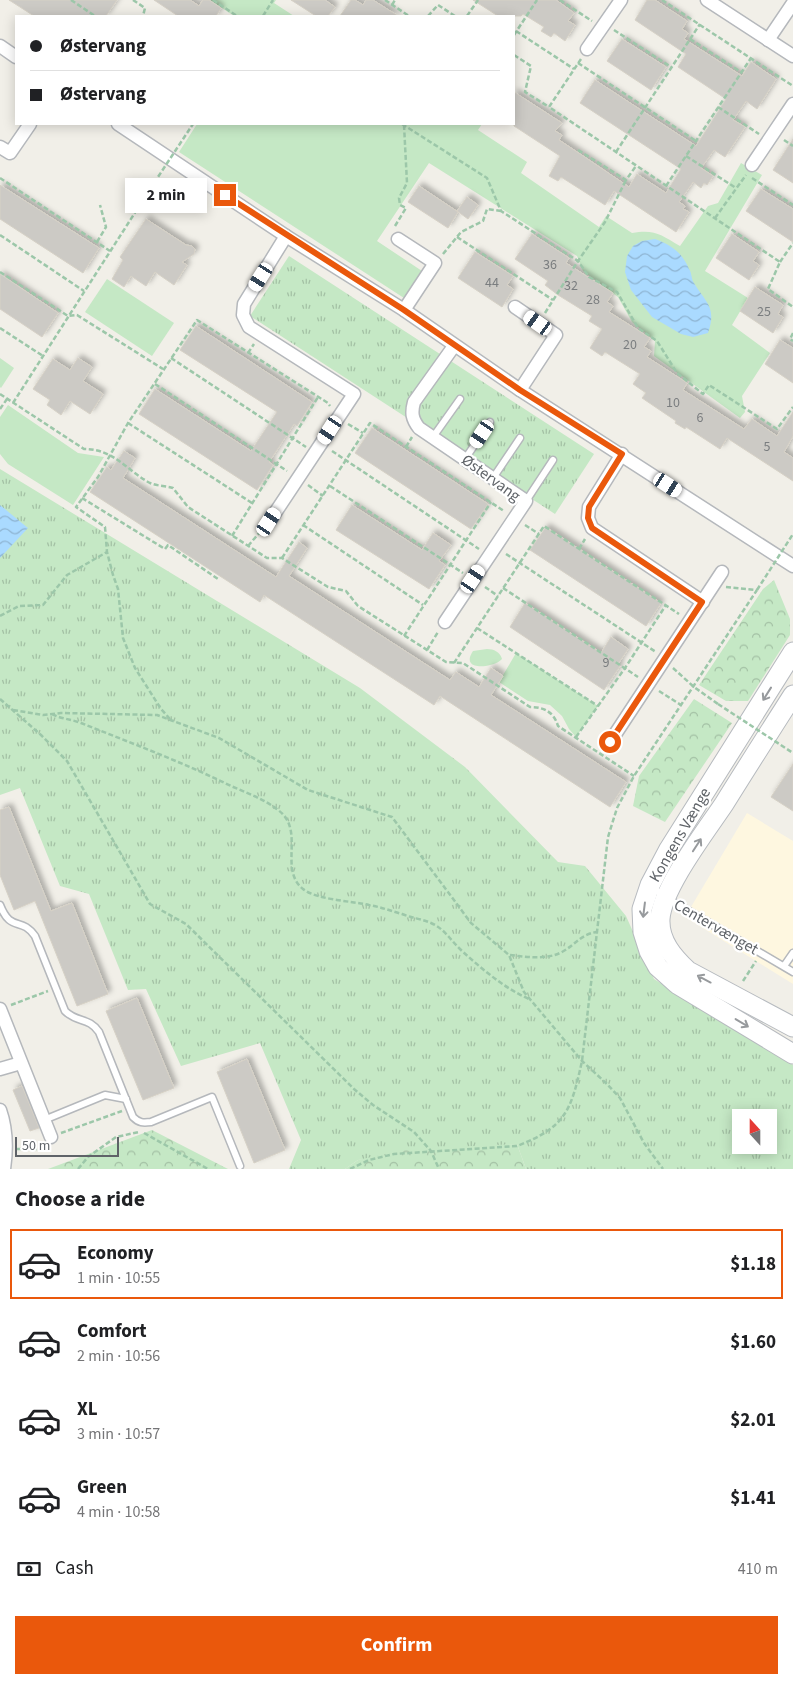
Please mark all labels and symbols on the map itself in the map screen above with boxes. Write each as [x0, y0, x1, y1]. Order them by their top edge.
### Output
callout: 2 min [125, 178, 208, 212]
route end [214, 184, 236, 206]
house number: 36 [543, 255, 557, 275]
car [246, 260, 275, 294]
house number: 44 [485, 273, 499, 293]
house number: 32 [564, 276, 578, 296]
house number: 28 [586, 290, 600, 310]
house number: 25 [757, 302, 771, 322]
car [521, 308, 554, 338]
house number: 20 [623, 335, 637, 355]
house number: 10 [666, 393, 680, 413]
house number: 6 [697, 408, 704, 428]
car [315, 413, 344, 447]
car [467, 417, 496, 451]
house number: 5 [764, 437, 771, 457]
street label: Østervang [457, 449, 525, 507]
car [651, 471, 684, 499]
car [254, 505, 283, 539]
car [458, 562, 487, 596]
house number: 9 [603, 653, 610, 673]
one-way arrow [762, 686, 772, 700]
route start [599, 731, 621, 753]
street label: Kongens Vænge [644, 784, 716, 886]
one-way arrow [691, 838, 702, 852]
street label: Centervænget [670, 894, 763, 960]
one-way arrow [639, 901, 649, 917]
one-way arrow [697, 974, 712, 983]
one-way arrow [735, 1019, 749, 1029]
north arrow [732, 1109, 778, 1154]
scale bar [15, 1134, 119, 1157]

